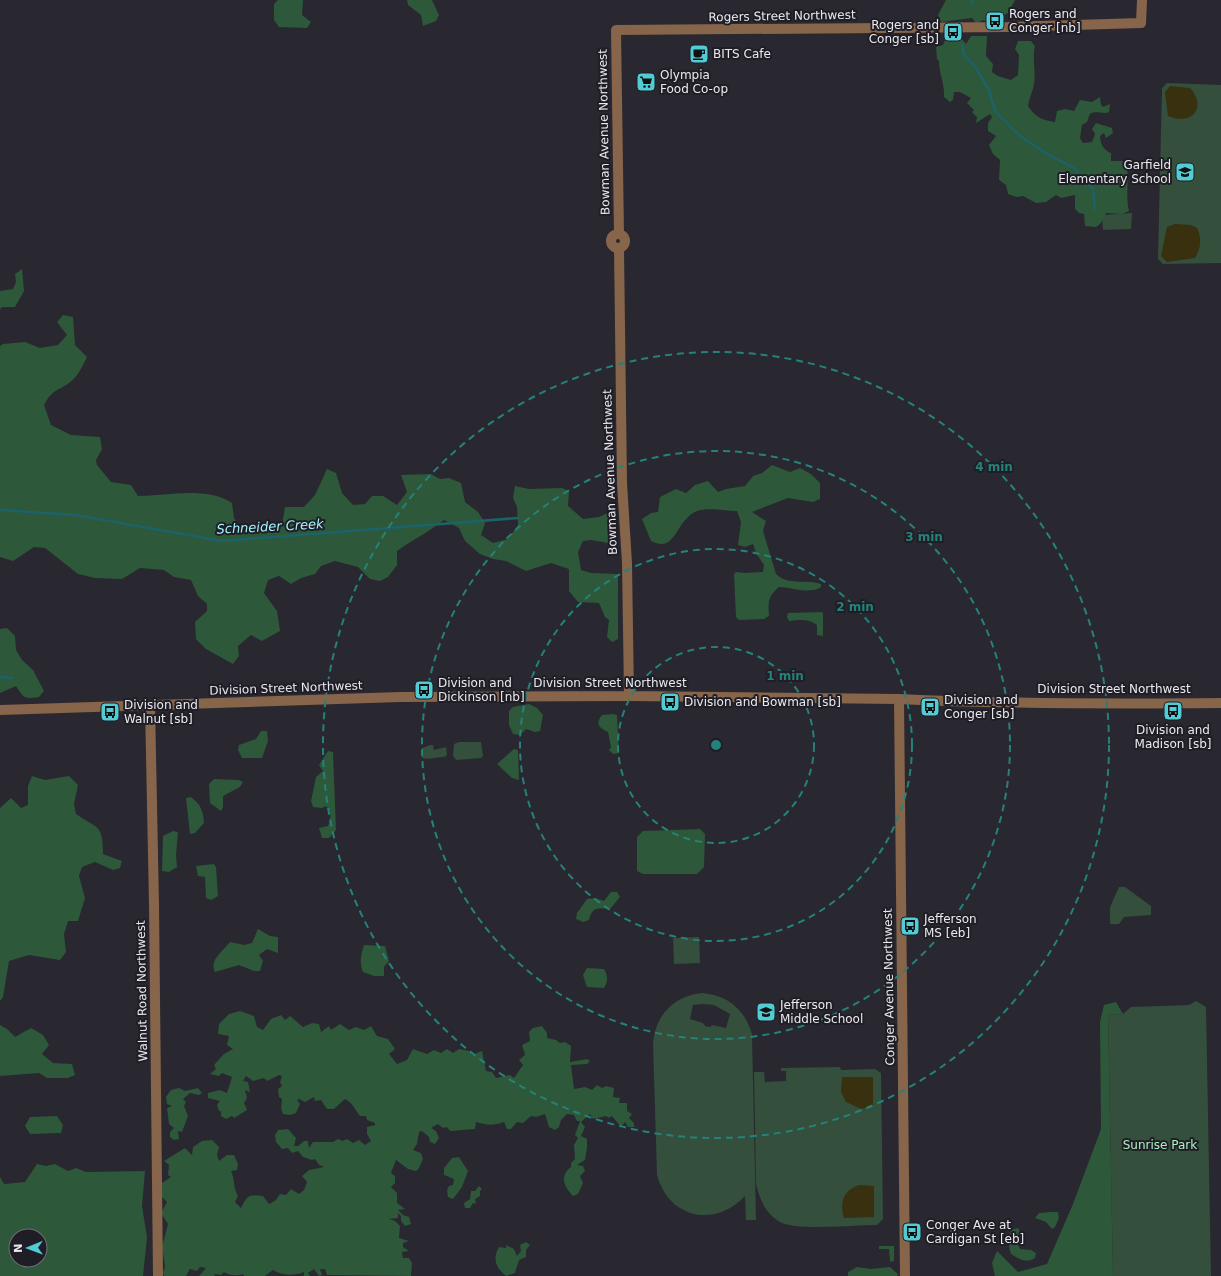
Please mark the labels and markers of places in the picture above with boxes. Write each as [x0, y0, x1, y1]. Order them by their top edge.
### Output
place label: Rogers and Conger [nb] [1009, 7, 1081, 35]
bus stop icon: Rogers and Conger [nb] [984, 10, 1006, 32]
place label: Rogers and Conger [sb] [869, 18, 939, 46]
bus stop icon: Rogers and Conger [sb] [942, 21, 964, 43]
cafe icon: BITS Cafe [688, 43, 710, 65]
place label: BITS Cafe [713, 47, 771, 61]
place label: Olympia Food Co-op [660, 68, 728, 96]
supermarket icon: Olympia Food Co-op [635, 71, 657, 93]
place label: Garfield Elementary School [1058, 158, 1171, 186]
school or university icon: Garfield Elementary School [1174, 161, 1196, 183]
place label: Division and Dickinson [nb] [438, 676, 525, 704]
bus stop icon: Division and Dickinson [nb] [413, 679, 435, 701]
bus stop icon: Division and Bowman [sb] [659, 691, 681, 713]
place label: Division and Conger [sb] [944, 693, 1018, 721]
place label: Division and Bowman [sb] [684, 695, 841, 709]
bus stop icon: Division and Conger [sb] [919, 696, 941, 718]
place label: Division and Walnut [sb] [124, 698, 198, 726]
bus stop icon: Division and Madison [sb] [1162, 700, 1184, 722]
bus stop icon: Division and Walnut [sb] [99, 701, 121, 723]
place label: Division and Madison [sb] [1135, 723, 1211, 751]
centre of rings [709, 738, 723, 752]
place label: Jefferson MS [eb] [923, 912, 977, 940]
bus stop icon: Jefferson MS [eb] [899, 915, 921, 937]
place label: Jefferson Middle School [779, 998, 863, 1026]
school or university icon: Jefferson Middle School [755, 1001, 777, 1023]
place label: Conger Ave at Cardigan St [eb] [926, 1218, 1024, 1246]
bus stop icon: Conger Ave at Cardigan St [eb] [901, 1221, 923, 1243]

